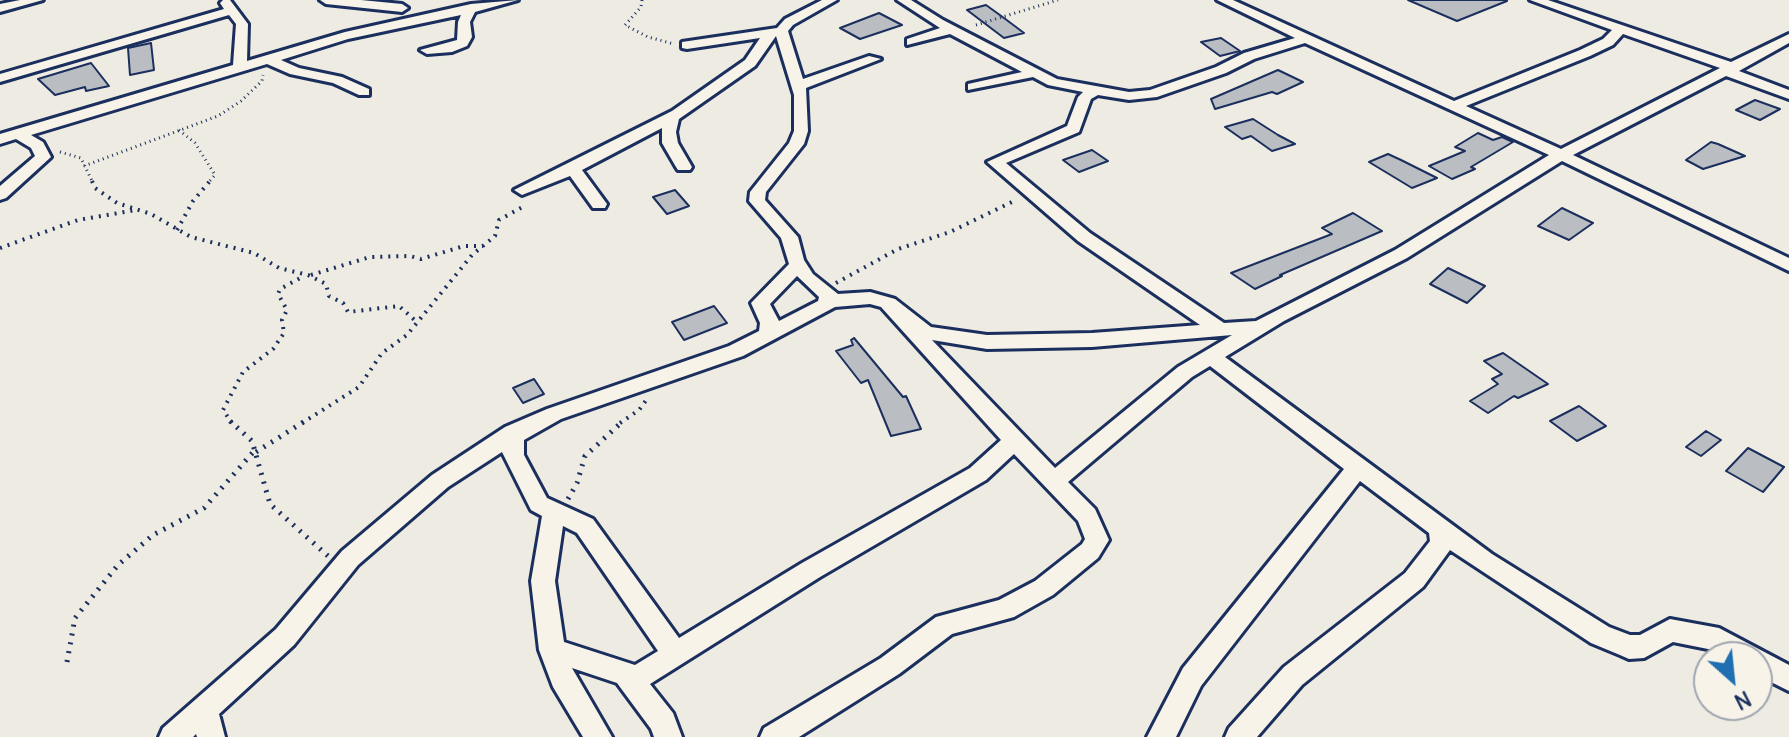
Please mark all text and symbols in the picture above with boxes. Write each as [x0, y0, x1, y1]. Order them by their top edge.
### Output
north arrow [1693, 641, 1773, 721]
text: N [1730, 685, 1756, 717]

